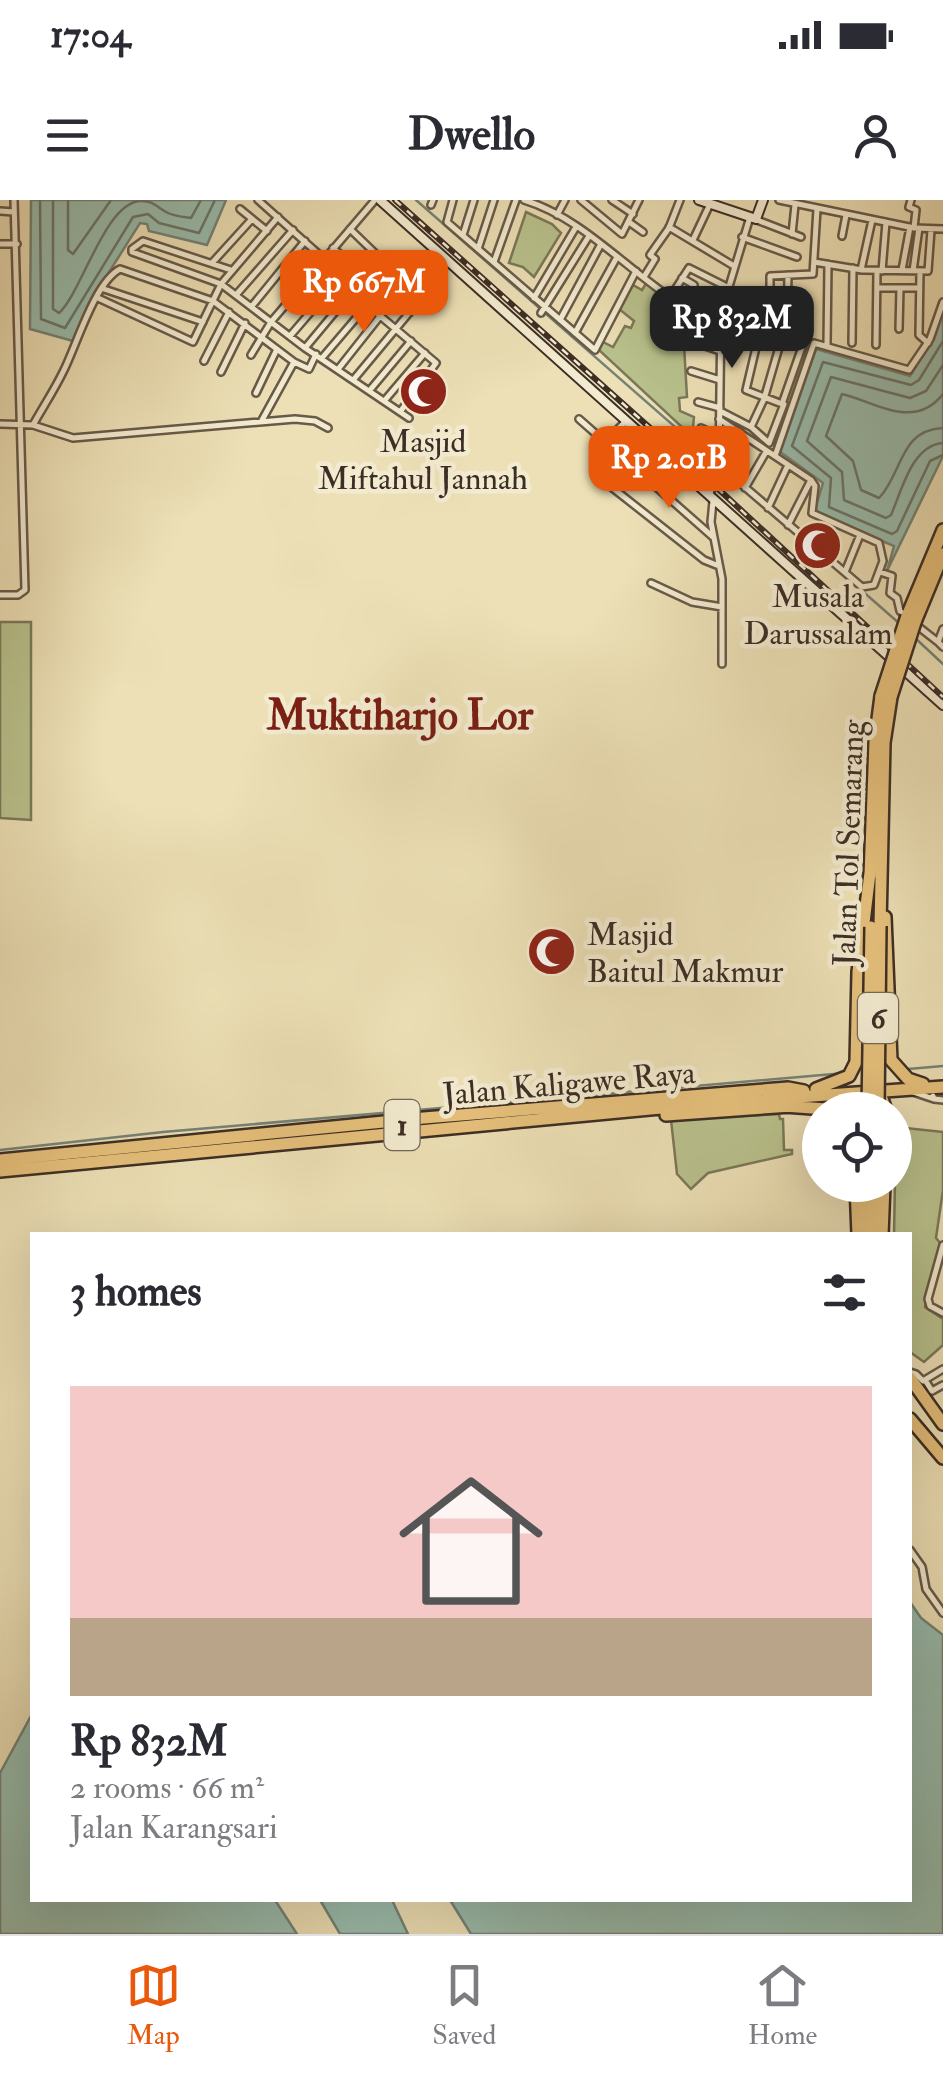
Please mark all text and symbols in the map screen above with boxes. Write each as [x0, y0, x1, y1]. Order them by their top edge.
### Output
text: 17:04 [50, 11, 130, 59]
text: Dwello [408, 107, 535, 163]
icon: menu [40, 108, 95, 163]
icon: person [848, 108, 903, 163]
pin: Rp 667M [272, 250, 456, 335]
text: Rp 667M [302, 262, 426, 302]
pin: Rp 832M [640, 286, 824, 371]
text: Rp 832M [672, 298, 792, 338]
mosque icon: Masjid Miftahul Jannah [397, 365, 449, 417]
place label: Masjid Miftahul Jannah [318, 422, 528, 499]
pin: Rp 2.01B [566, 426, 772, 511]
text: Rp 2.01B [611, 438, 727, 478]
mosque icon: Musala Darussalam [792, 520, 844, 572]
place label: Musala Darussalam [744, 577, 893, 654]
district label: Muktiharjo Lor [266, 690, 535, 742]
street label: Jalan Tol Semarang [825, 718, 873, 968]
place label: Masjid Baitul Makmur [587, 915, 784, 992]
mosque icon: Masjid Baitul Makmur [526, 926, 578, 978]
road number: 6 [858, 993, 898, 1043]
street label: Jalan Kaligawe Raya [440, 1053, 698, 1115]
map controls [802, 1092, 912, 1202]
button: locate [802, 1092, 912, 1202]
road number: 1 [384, 1100, 420, 1150]
icon: filters [817, 1265, 872, 1320]
text: 3 homes [70, 1266, 202, 1318]
icon: home [381, 1451, 561, 1631]
text: Rp 832M [70, 1716, 228, 1768]
text: 2 rooms · 66 m² [70, 1768, 264, 1808]
text: Jalan Karangsari [70, 1808, 277, 1848]
tab: Map [126, 1958, 181, 2053]
tab: Saved [432, 1958, 496, 2053]
tab: Home [748, 1958, 817, 2053]

